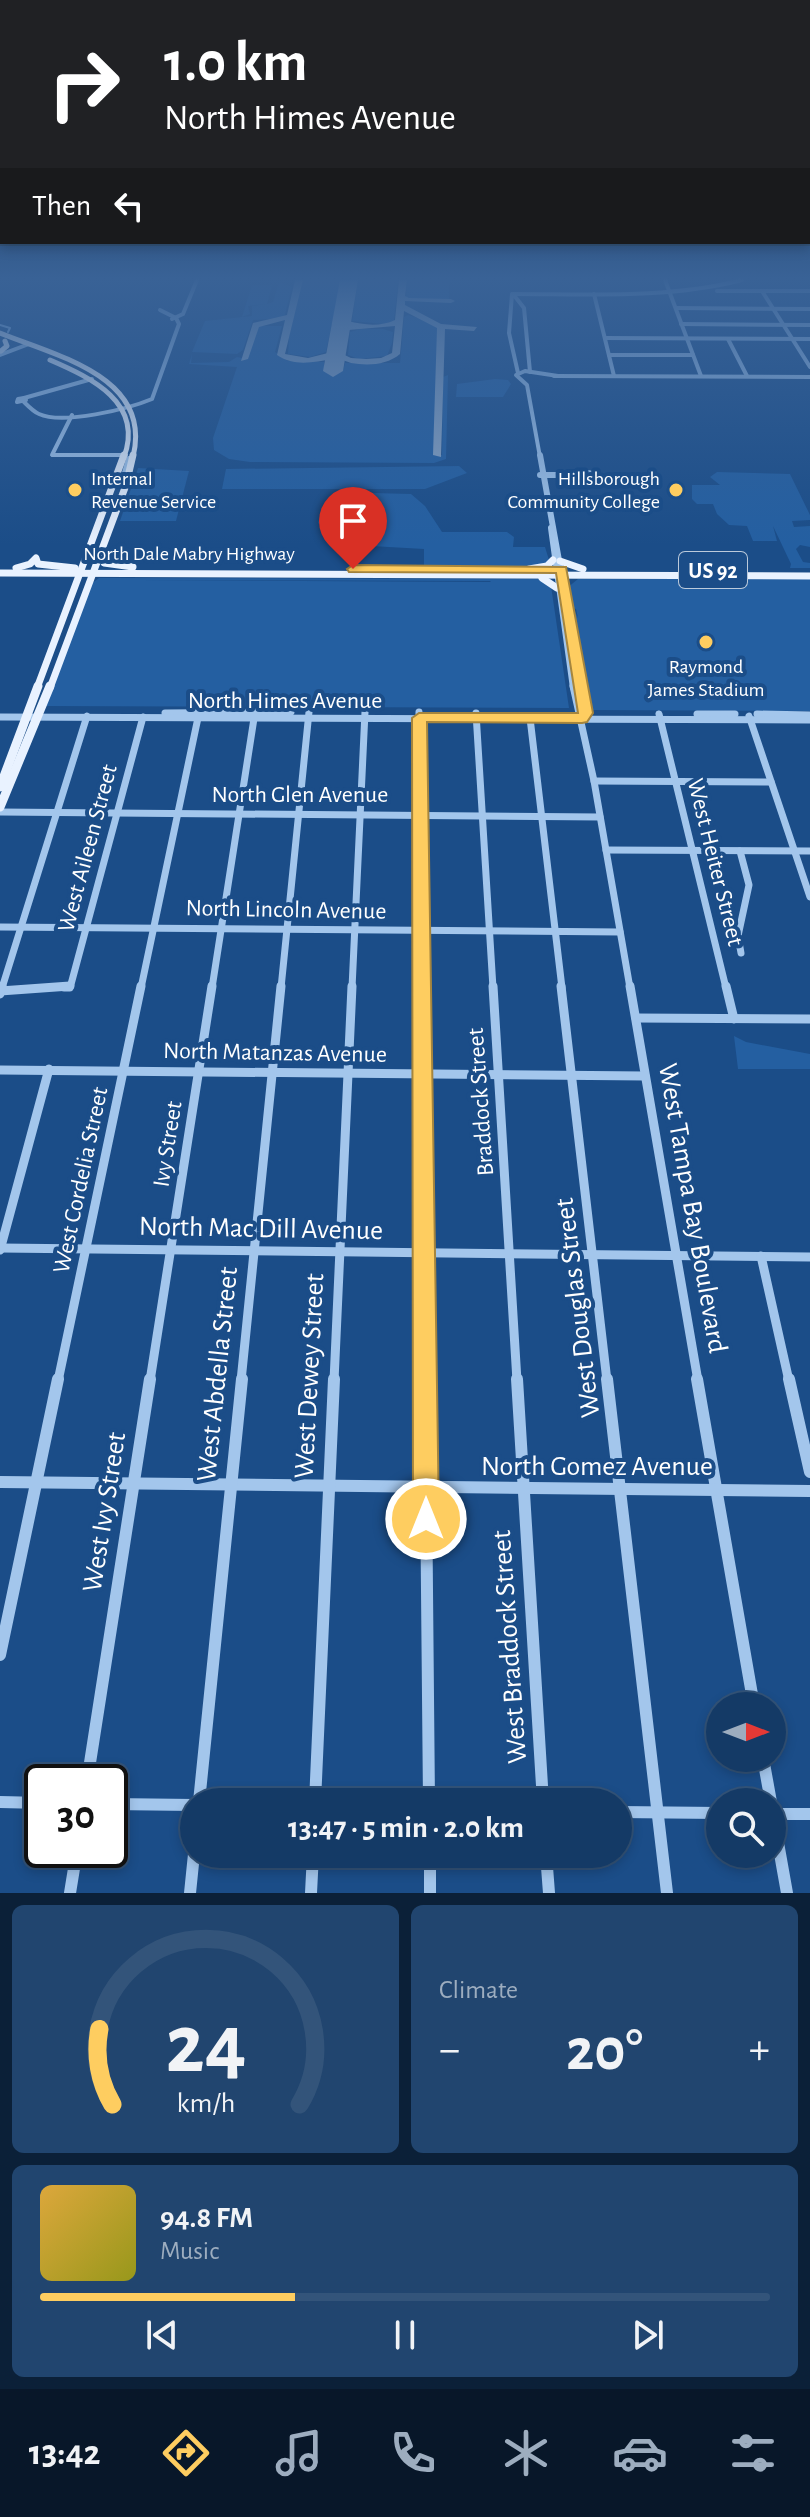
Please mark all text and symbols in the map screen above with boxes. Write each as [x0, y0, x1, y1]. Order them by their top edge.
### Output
icon: right [32, 32, 136, 136]
text: 1.0 km [164, 35, 308, 91]
text: North Himes Avenue [164, 100, 456, 136]
icon: left [107, 184, 151, 228]
text: Then [32, 191, 91, 221]
place label: Internal Revenue Service [91, 469, 216, 512]
place label: Hillsborough Community College [508, 469, 660, 512]
marker: Internal Revenue Service [66, 481, 84, 499]
marker: Hillsborough Community College [667, 481, 685, 499]
pin [319, 487, 387, 569]
icon: arrive [331, 499, 375, 543]
street label: North Dale Mabry Highway [83, 544, 295, 564]
road number: US 92 [679, 552, 747, 588]
marker: Raymond James Stadium [697, 633, 715, 651]
place label: Raymond James Stadium [648, 657, 765, 700]
street label: North Himes Avenue [188, 689, 382, 713]
street label: West Aileen Street [54, 762, 122, 935]
street label: West Heiter Street [683, 776, 747, 949]
street label: North Glen Avenue [212, 783, 388, 807]
street label: North Lincoln Avenue [185, 896, 387, 924]
street label: Braddock Street [464, 1027, 498, 1177]
street label: North Matanzas Avenue [163, 1039, 387, 1067]
street label: West Tampa Bay Boulevard [653, 1061, 731, 1355]
street label: West Cordelia Street [49, 1084, 113, 1276]
street label: Ivy Street [149, 1099, 187, 1189]
street label: West Douglas Street [551, 1196, 605, 1419]
street label: North Mac Dill Avenue [139, 1213, 383, 1245]
street label: West Abdella Street [193, 1265, 243, 1483]
street label: West Dewey Street [291, 1273, 329, 1479]
street label: West Ivy Street [79, 1430, 131, 1594]
street label: North Gomez Avenue [481, 1453, 713, 1481]
position arrow [384, 1477, 468, 1561]
street label: West Braddock Street [488, 1529, 532, 1764]
north arrow [706, 1692, 786, 1772]
map controls [706, 1692, 786, 1868]
speed limit sign: 30 [24, 1764, 128, 1868]
button: search [706, 1788, 786, 1868]
text: 13:47 · 5 min · 2.0 km [288, 1813, 524, 1843]
text: Climate [439, 1977, 518, 2003]
text: 24 [165, 2004, 246, 2088]
text: 20° [566, 2021, 643, 2081]
text: − [439, 2028, 460, 2072]
text: + [749, 2028, 770, 2072]
text: km/h [176, 2089, 235, 2118]
text: 94.8 FM [160, 2203, 253, 2233]
text: Music [160, 2238, 219, 2264]
icon: previous [140, 2313, 184, 2357]
icon: pause [383, 2313, 427, 2357]
icon: next [626, 2313, 670, 2357]
icon: directions [158, 2425, 214, 2481]
icon: music [271, 2425, 327, 2481]
icon: phone [385, 2425, 441, 2481]
icon: climate [498, 2425, 554, 2481]
icon: car [612, 2425, 668, 2481]
icon: filters [725, 2425, 781, 2481]
text: 13:42 [29, 2435, 101, 2471]

